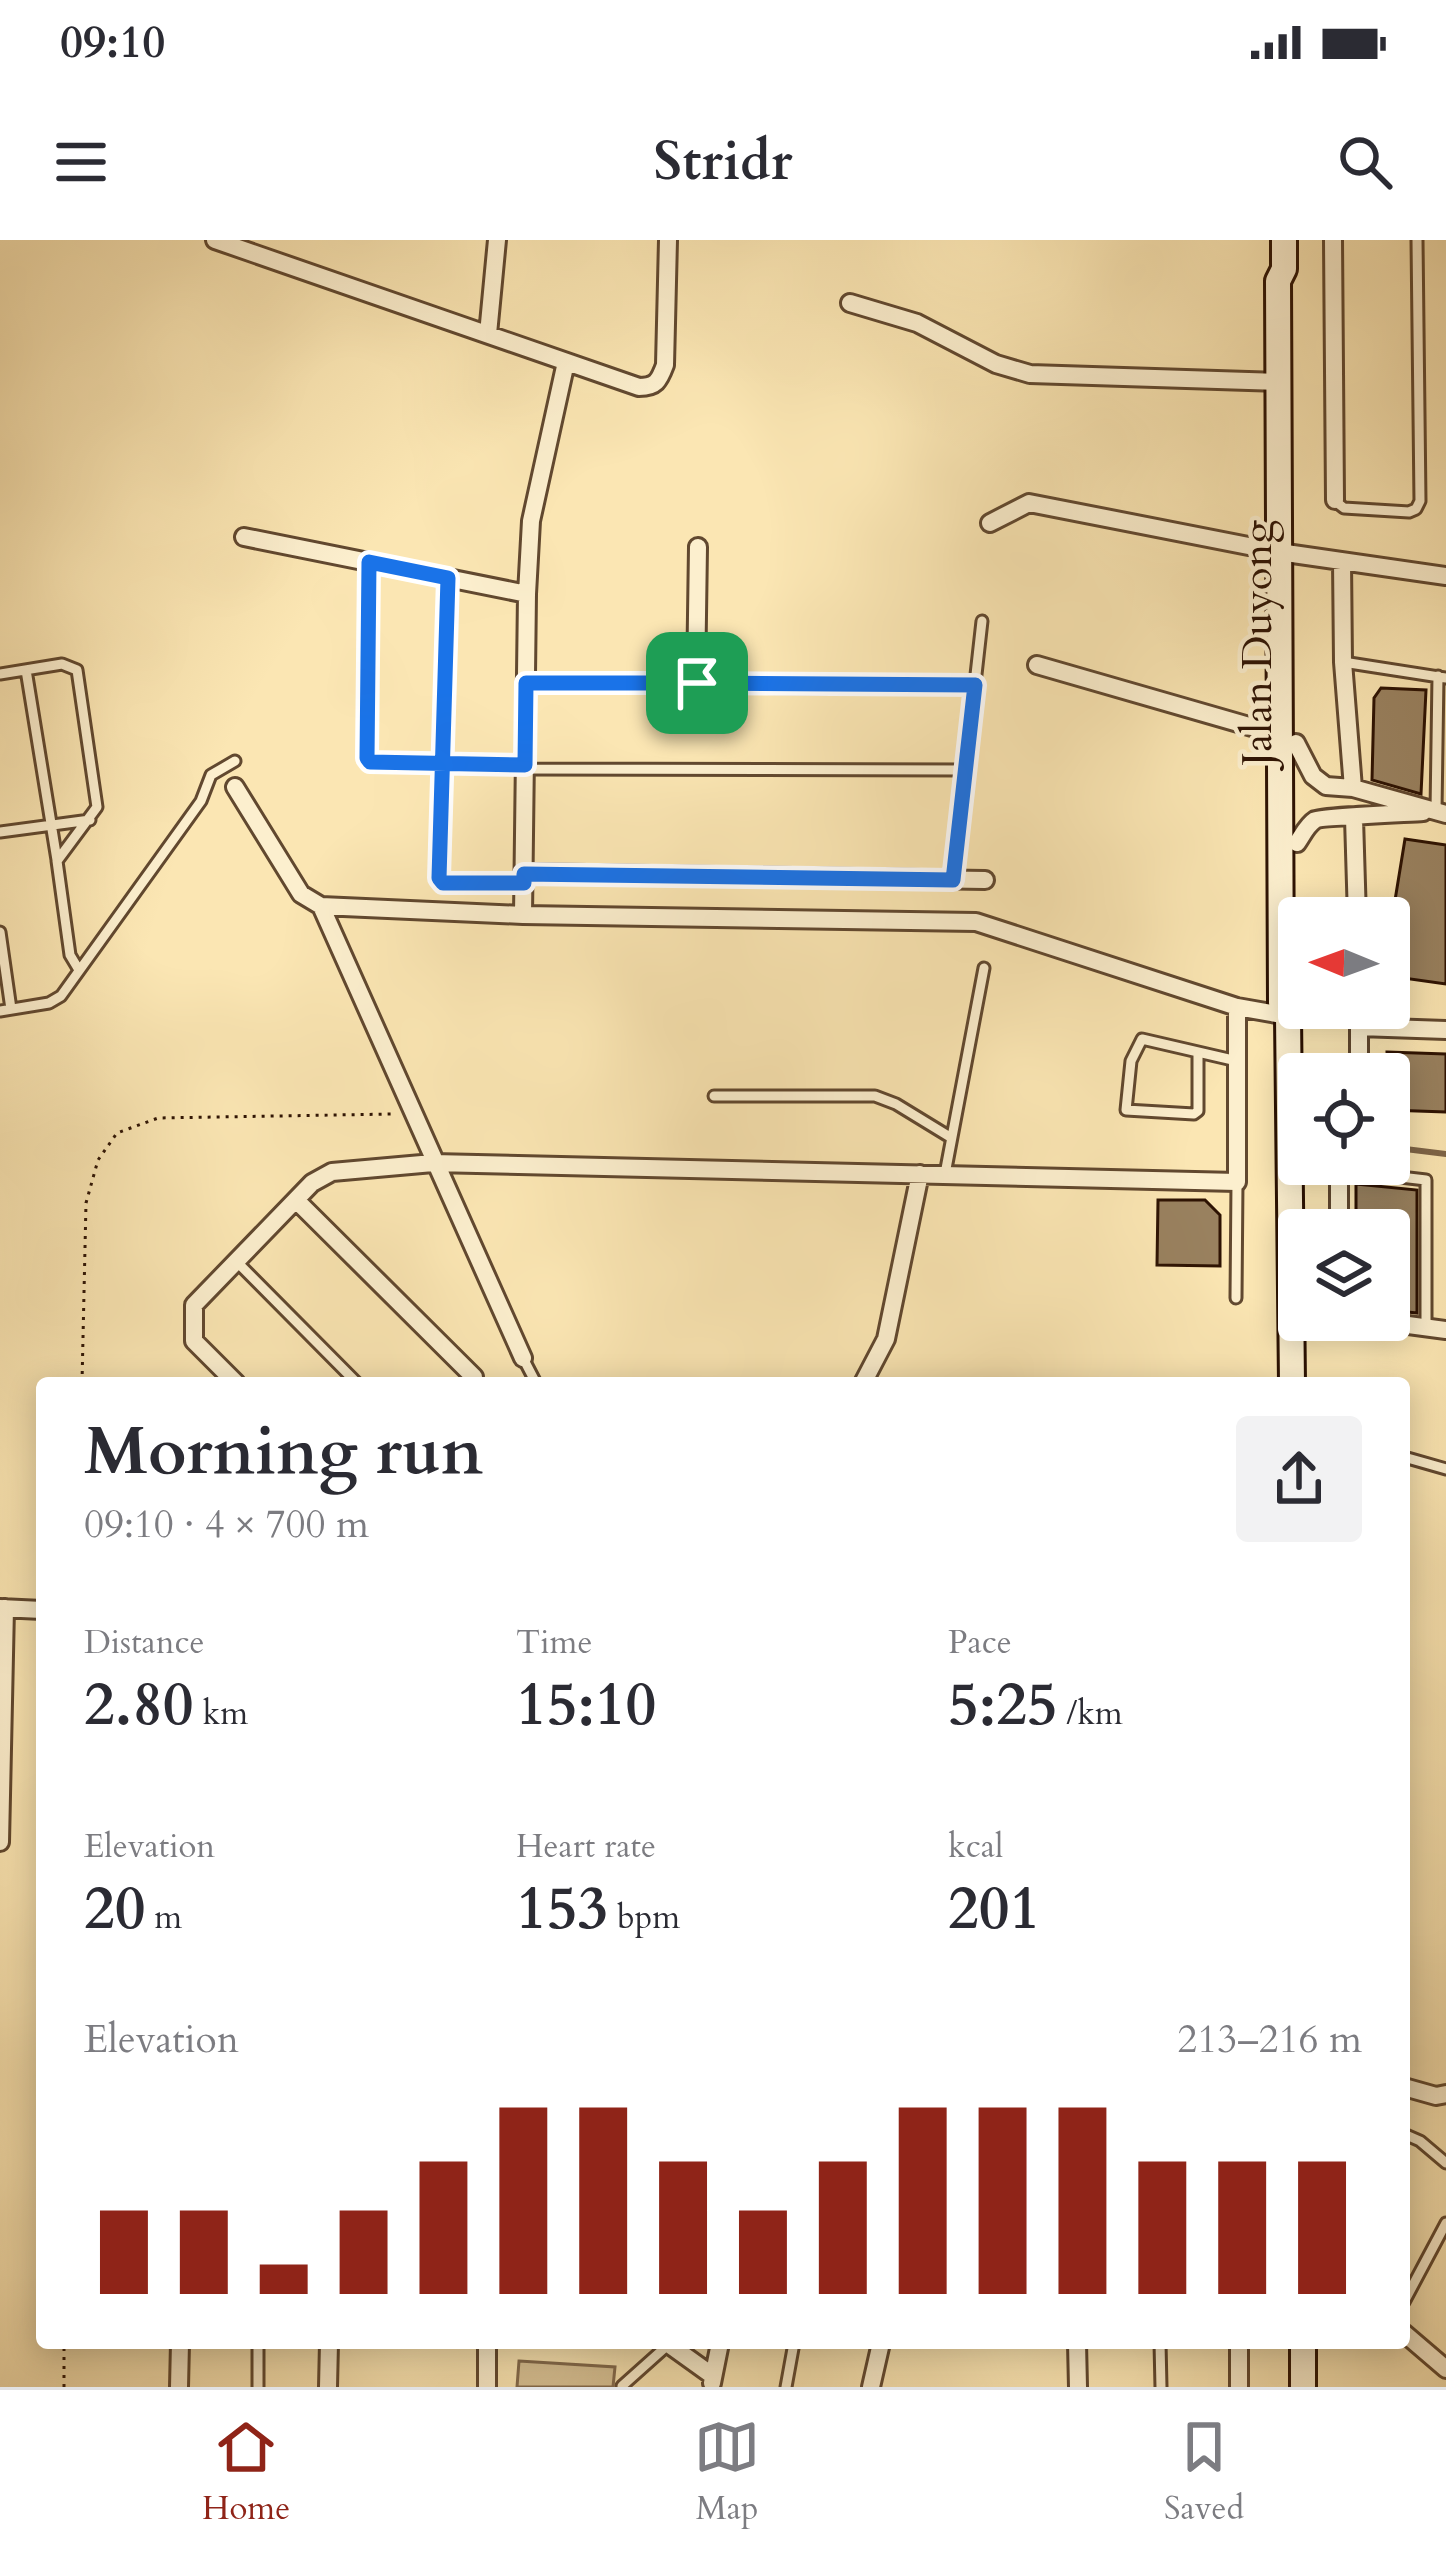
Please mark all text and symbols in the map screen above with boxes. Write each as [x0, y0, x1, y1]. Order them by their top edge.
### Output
text: 09:10 [60, 12, 165, 73]
text: Stridr [653, 126, 793, 199]
icon: menu [48, 129, 114, 195]
icon: search [1332, 129, 1398, 195]
street label: Jalan Duyong [1229, 520, 1286, 772]
pin [646, 632, 748, 734]
icon: arrive [664, 650, 730, 716]
north arrow [1278, 897, 1410, 1029]
map controls [1278, 897, 1410, 1341]
button: locate [1278, 1053, 1410, 1185]
button: layers [1278, 1209, 1410, 1341]
text: Morning run [84, 1408, 483, 1497]
button: share [1236, 1416, 1362, 1542]
text: 09:10 · 4 × 700 m [84, 1498, 369, 1551]
text: Distance [84, 1620, 205, 1665]
text: Time [516, 1620, 592, 1665]
text: Pace [948, 1620, 1012, 1665]
text: 2.80 [84, 1665, 194, 1746]
text: 15:10 [516, 1665, 656, 1746]
text: 5:25 [948, 1665, 1058, 1746]
text: km [194, 1691, 248, 1736]
text: /km [1058, 1691, 1123, 1736]
text: Elevation [84, 1824, 215, 1869]
text: Heart rate [516, 1824, 656, 1869]
text: kcal [948, 1824, 1003, 1869]
text: 20 [84, 1869, 145, 1950]
text: 153 [516, 1869, 608, 1950]
text: 201 [948, 1869, 1040, 1950]
text: m [145, 1895, 182, 1940]
text: bpm [608, 1895, 680, 1940]
text: Elevation [84, 2013, 239, 2066]
text: 213–216 m [1177, 2013, 1362, 2066]
tab: Home [202, 2414, 290, 2531]
tab: Map [694, 2414, 760, 2531]
tab: Saved [1164, 2414, 1244, 2531]

